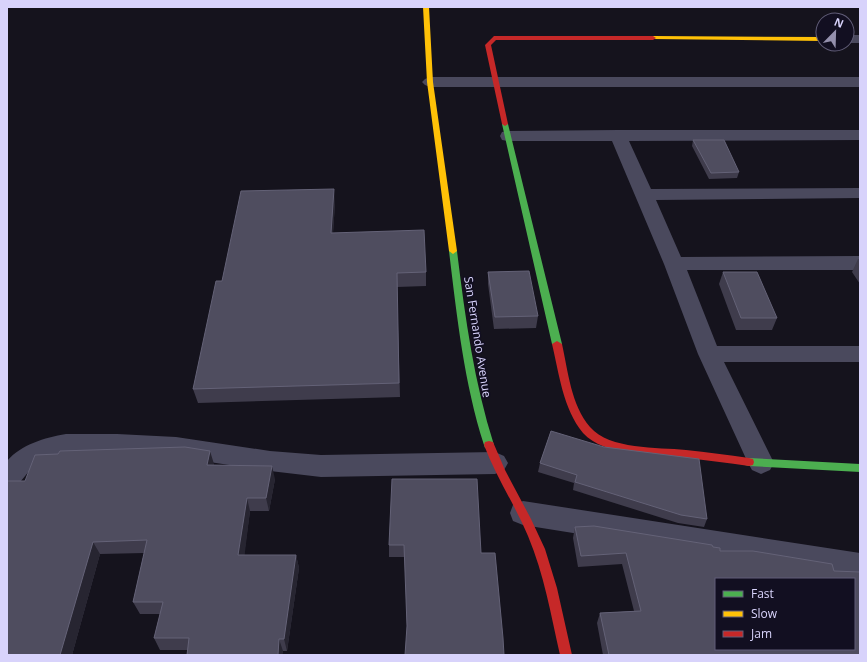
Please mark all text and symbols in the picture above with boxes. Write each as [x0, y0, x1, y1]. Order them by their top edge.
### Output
north arrow [815, 12, 855, 52]
text: N [832, 14, 846, 31]
street label: San Fernando Avenue [460, 275, 496, 399]
legend [715, 578, 855, 650]
text: Fast [751, 585, 774, 602]
text: Slow [751, 605, 778, 622]
text: Jam [750, 625, 772, 642]

